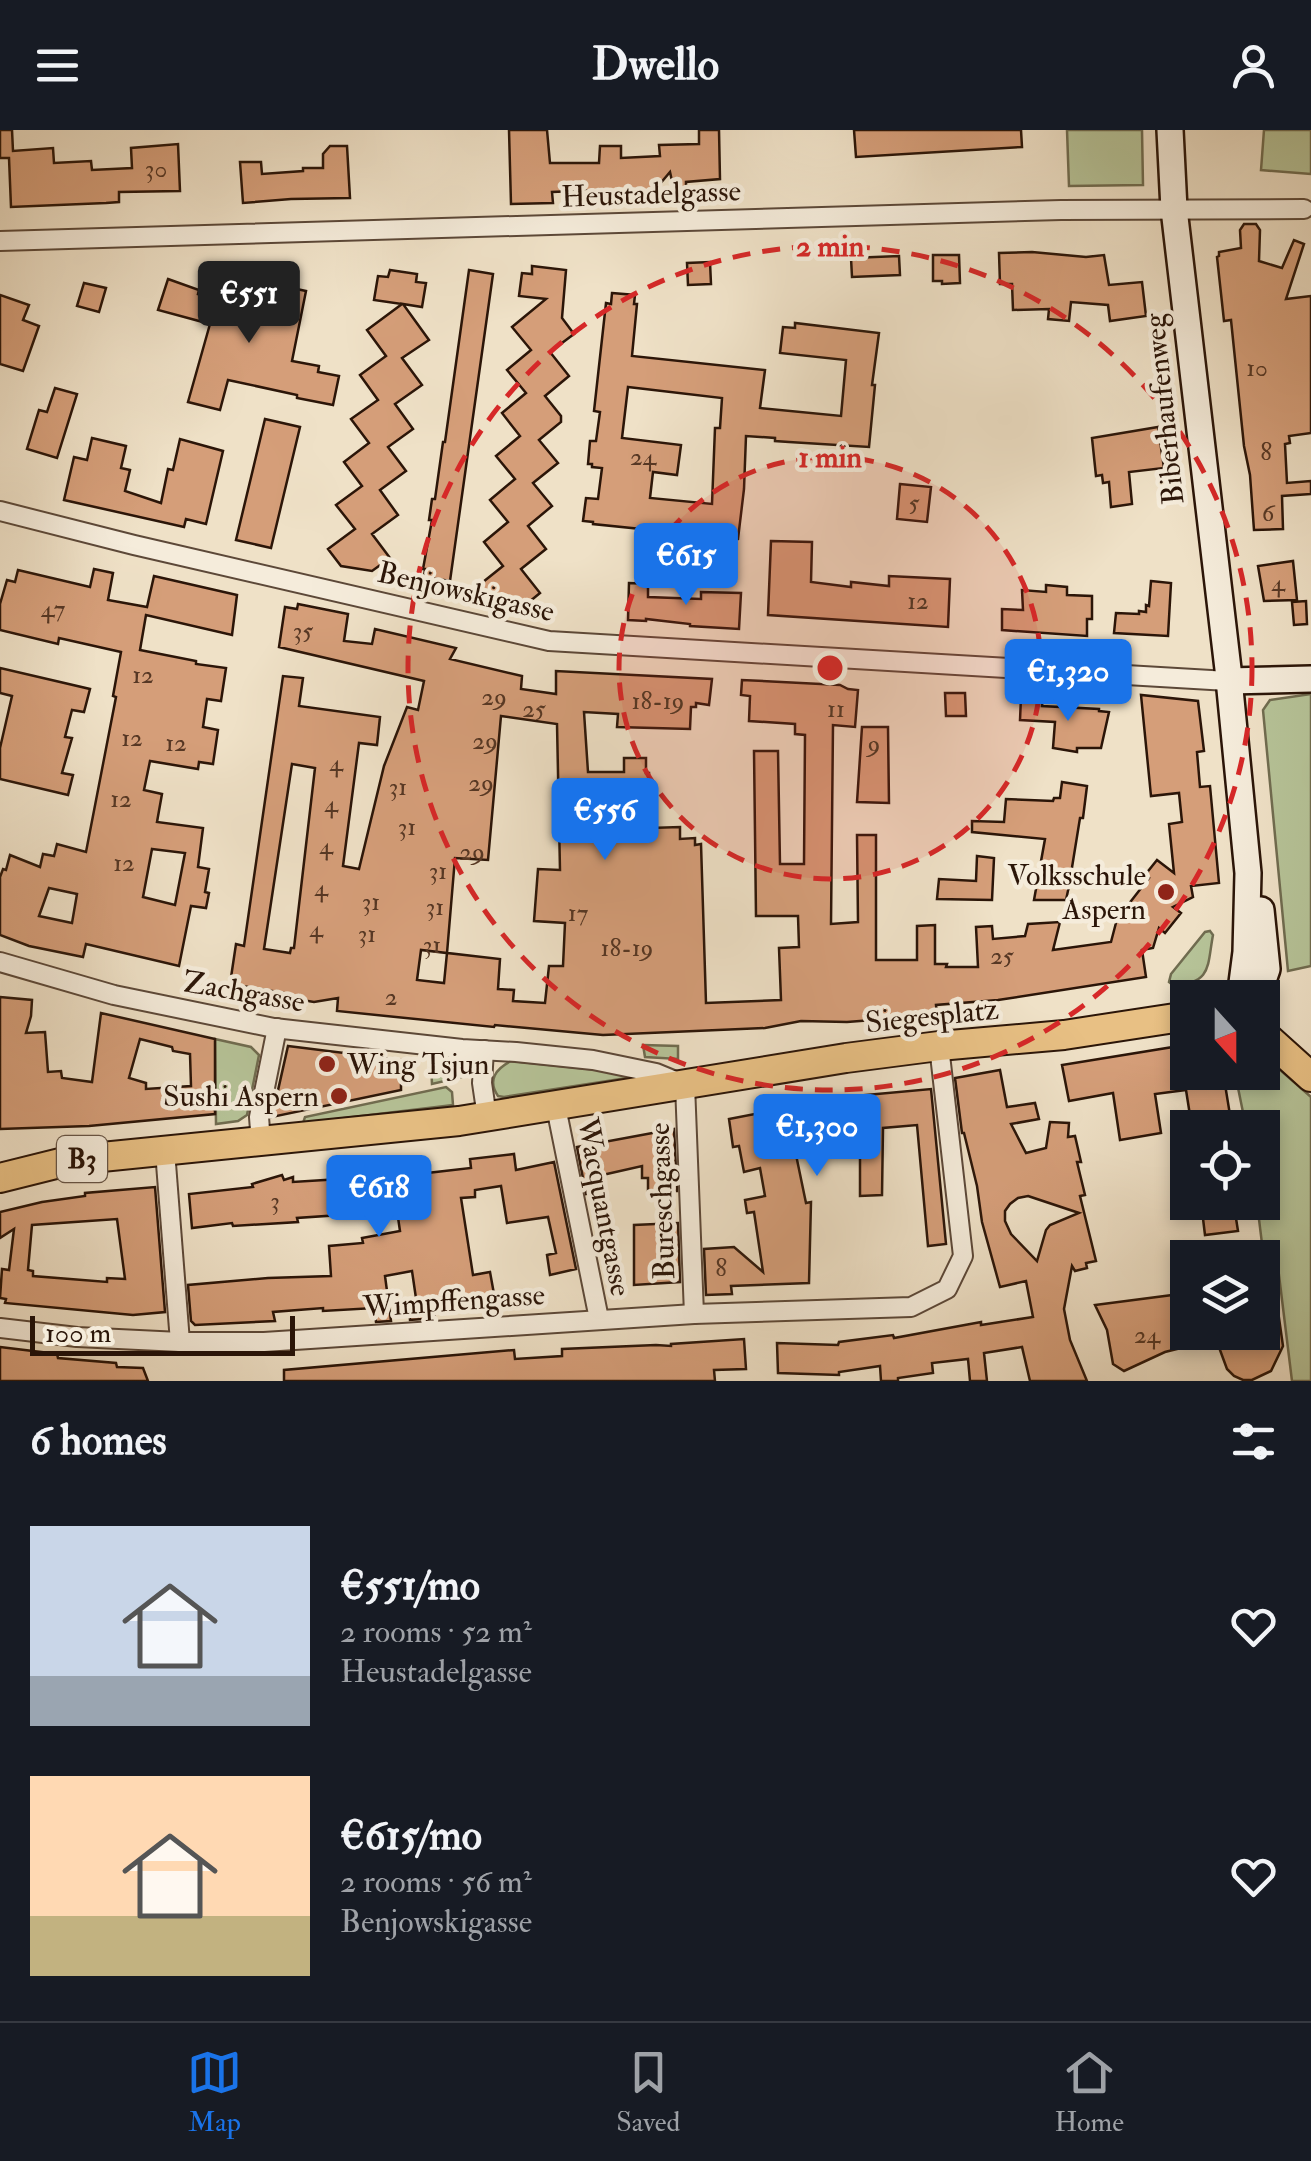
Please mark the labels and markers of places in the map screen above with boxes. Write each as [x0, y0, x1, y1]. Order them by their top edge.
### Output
pin: €551 [190, 261, 308, 346]
pin: €615 [627, 523, 745, 608]
pin: €1,320 [987, 639, 1149, 724]
centre of rings [812, 650, 848, 686]
pin: €556 [546, 778, 664, 863]
place label: Volksschule Aspern [1007, 857, 1146, 928]
marker: Volksschule Aspern [1155, 881, 1177, 903]
place label: Wing Tsjun [346, 1046, 490, 1083]
marker: Wing Tsjun [316, 1053, 338, 1075]
place label: Sushi Aspern [163, 1078, 319, 1115]
marker: Sushi Aspern [328, 1085, 350, 1107]
pin: €1,300 [736, 1094, 898, 1179]
pin: €618 [320, 1155, 438, 1240]

